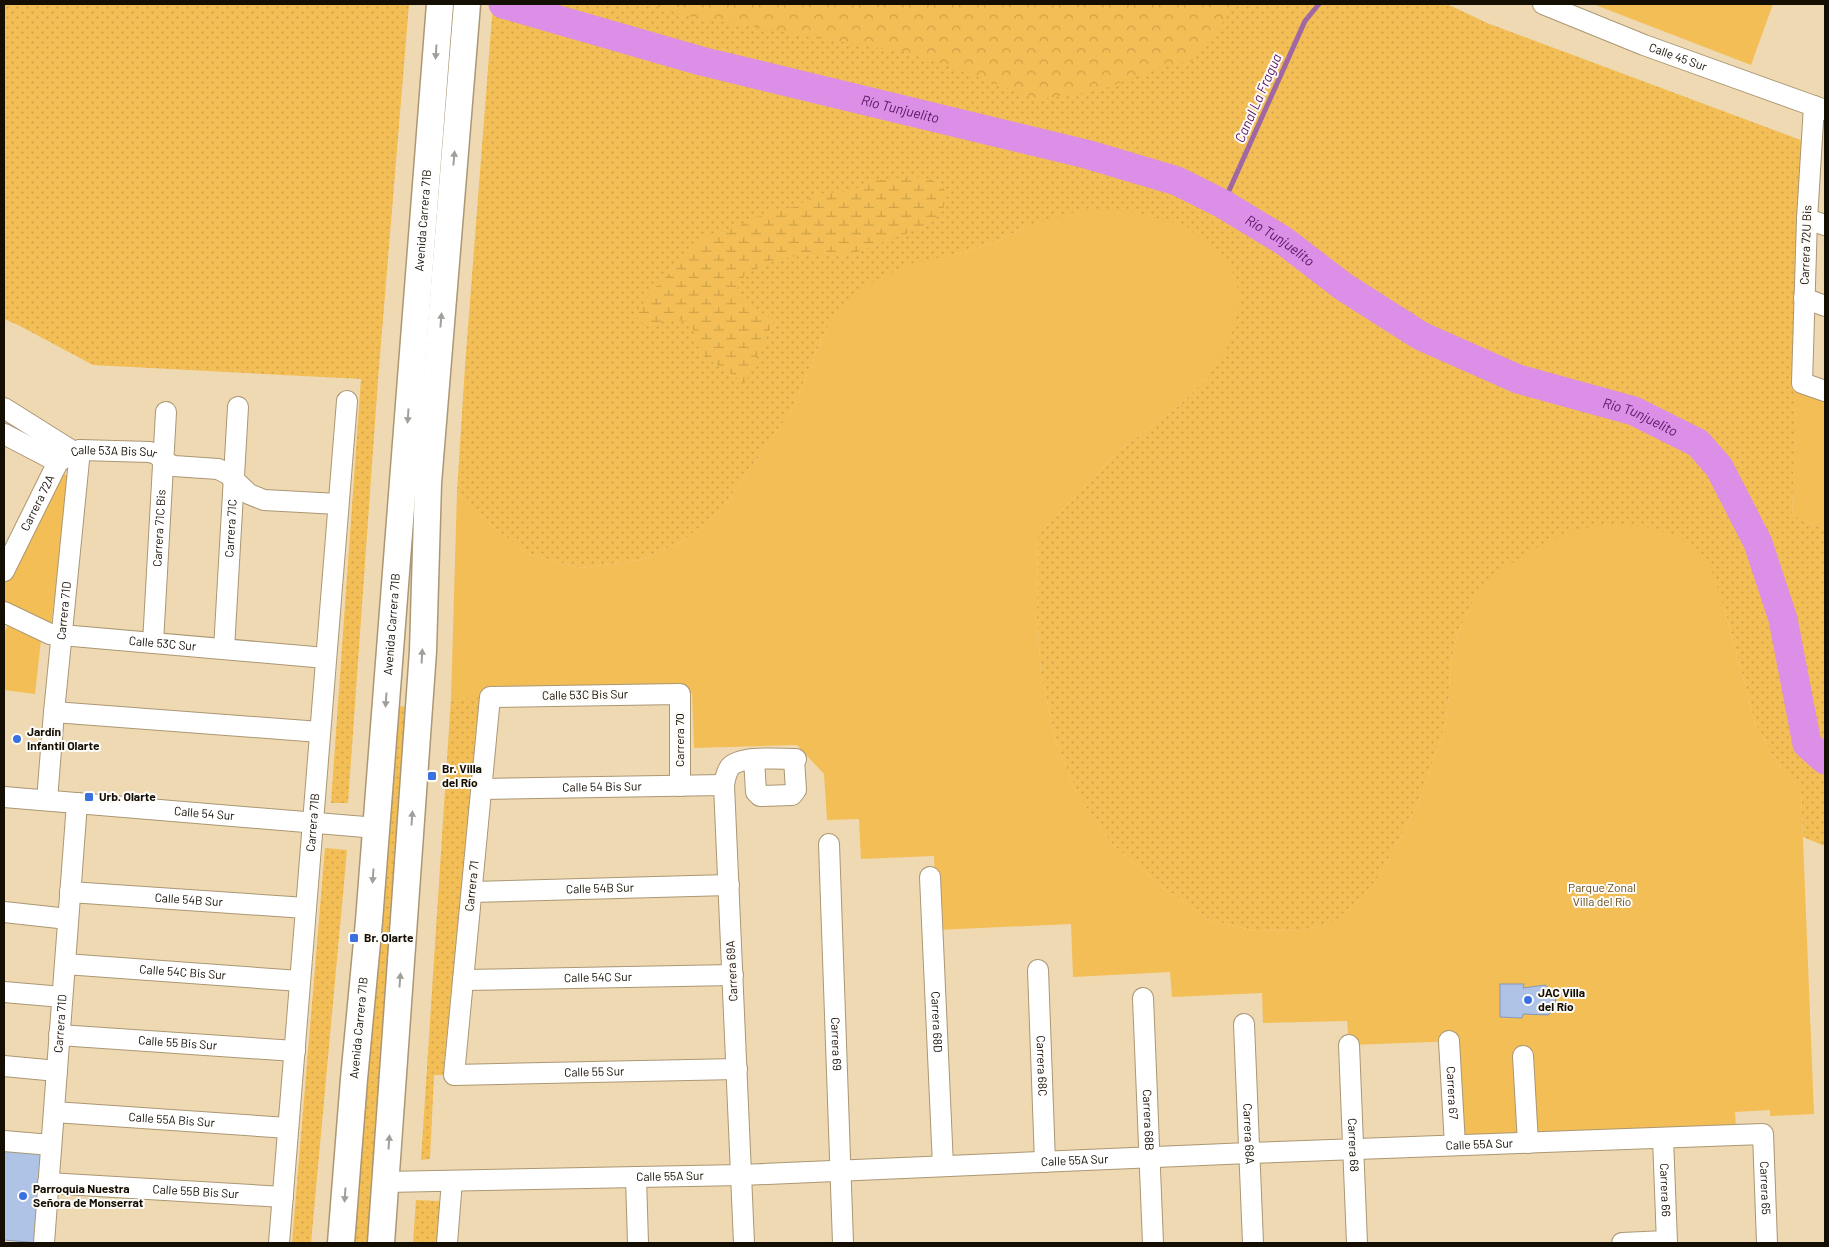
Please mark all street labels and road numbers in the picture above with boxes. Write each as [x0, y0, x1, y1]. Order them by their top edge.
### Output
street label: Calle 45 Sur [1647, 39, 1710, 73]
street label: Avenida Carrera 71B [411, 169, 433, 272]
street label: Carrera 72U Bis [1797, 205, 1813, 285]
street label: Calle 53A Bis Sur [69, 442, 160, 460]
street label: Carrera 72A [17, 472, 57, 533]
street label: Carrera 71C Bis [149, 489, 168, 567]
street label: Carrera 71C [221, 499, 239, 558]
street label: Avenida Carrera 71B [380, 573, 402, 676]
street label: Carrera 71D [53, 581, 73, 641]
street label: Calle 53C Sur [128, 633, 198, 653]
street label: Calle 53C Bis Sur [542, 686, 629, 702]
street label: Carrera 70 [672, 713, 686, 767]
street label: Calle 54 Bis Sur [562, 778, 642, 794]
street label: Carrera 71B [303, 792, 321, 852]
street label: Calle 54 Sur [174, 803, 236, 822]
street label: Carrera 71 [461, 860, 481, 912]
street label: Calle 54B Sur [566, 880, 635, 895]
street label: Calle 54B Sur [154, 890, 224, 908]
street label: Carrera 69A [722, 940, 740, 1002]
street label: Calle 54C Bis Sur [139, 961, 227, 982]
street label: Calle 54C Sur [564, 969, 633, 984]
street label: Avenida Carrera 71B [346, 976, 370, 1079]
street label: Carrera 68D [929, 991, 946, 1053]
street label: Carrera 71D [50, 994, 69, 1053]
street label: Carrera 69 [829, 1017, 845, 1071]
street label: Calle 55 Bis Sur [138, 1032, 218, 1052]
street label: Carrera 68C [1034, 1035, 1051, 1097]
street label: Calle 55 Sur [564, 1063, 625, 1079]
street label: Carrera 67 [1444, 1066, 1462, 1120]
street label: Carrera 68B [1141, 1089, 1157, 1151]
street label: Carrera 68A [1241, 1103, 1258, 1165]
street label: Calle 55A Bis Sur [128, 1109, 216, 1129]
street label: Carrera 68 [1346, 1118, 1362, 1172]
street label: Calle 55A Sur [1445, 1135, 1514, 1152]
street label: Calle 55A Sur [1041, 1151, 1109, 1168]
street label: Carrera 65 [1758, 1161, 1774, 1215]
street label: Carrera 66 [1658, 1163, 1674, 1217]
street label: Calle 55A Sur [636, 1168, 704, 1183]
street label: Calle 55B Bis Sur [152, 1181, 240, 1200]

